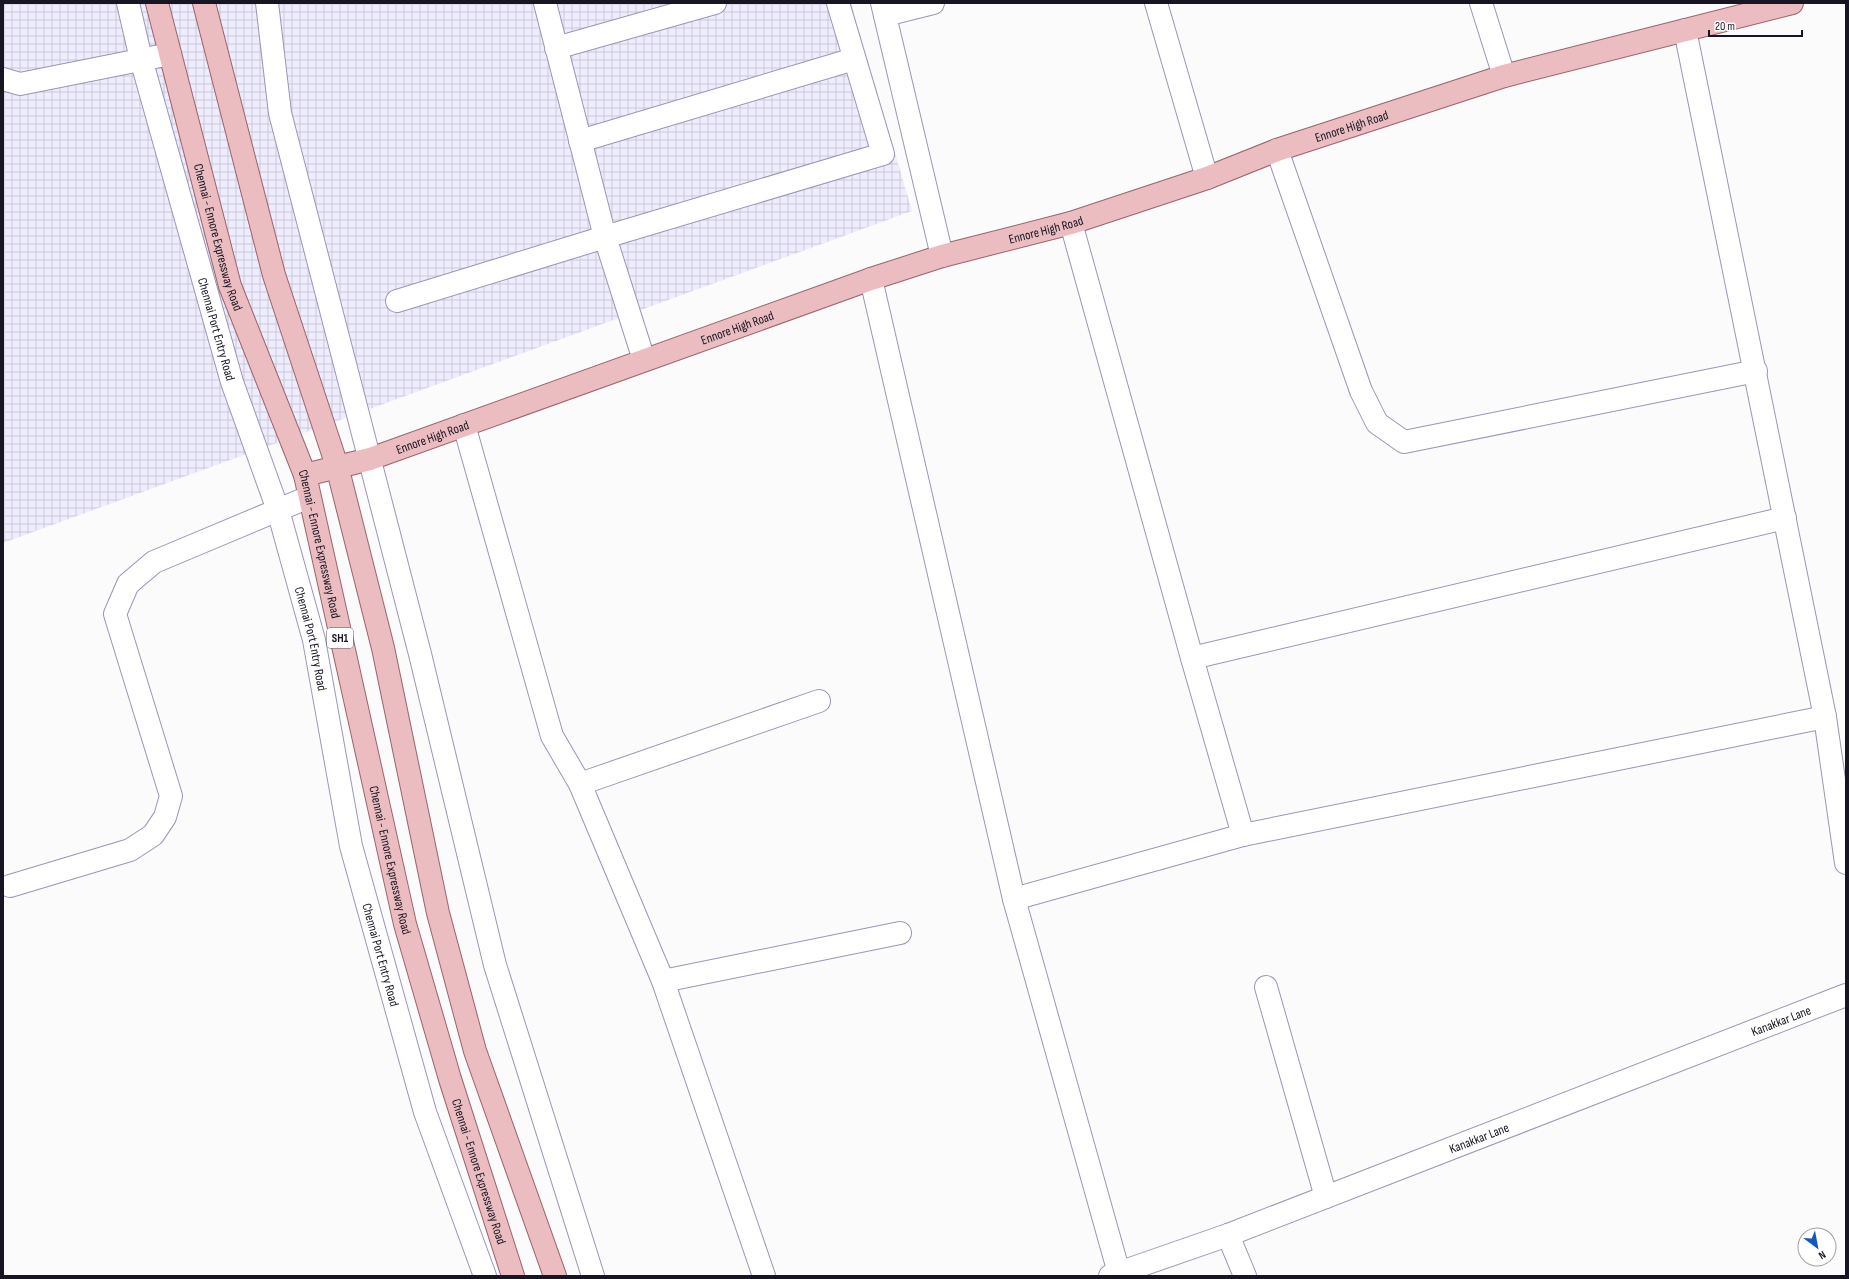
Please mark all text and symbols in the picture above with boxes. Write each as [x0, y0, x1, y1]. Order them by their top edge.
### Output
scale bar [1709, 12, 1802, 38]
text: 20 m [1715, 19, 1735, 34]
street label: Ennore High Road [1313, 107, 1390, 146]
street label: Chennai - Ennore Expressway Road [190, 162, 246, 313]
street label: Ennore High Road [1007, 213, 1085, 248]
street label: Chennai Port Entry Road [194, 276, 238, 383]
street label: Ennore High Road [699, 308, 776, 348]
street label: Ennore High Road [394, 417, 471, 458]
street label: Chennai - Ennore Expressway Road [295, 467, 344, 620]
street label: Chennai Port Entry Road [291, 585, 330, 692]
road number: SH1 [327, 628, 353, 648]
street label: Chennai - Ennore Expressway Road [365, 784, 415, 936]
street label: Chennai Port Entry Road [358, 902, 402, 1008]
street label: Kanakkar Lane [1749, 1002, 1813, 1040]
street label: Chennai - Ennore Expressway Road [448, 1097, 509, 1246]
street label: Kanakkar Lane [1447, 1120, 1511, 1157]
north arrow [1797, 1227, 1837, 1267]
text: N [1816, 1248, 1828, 1262]

